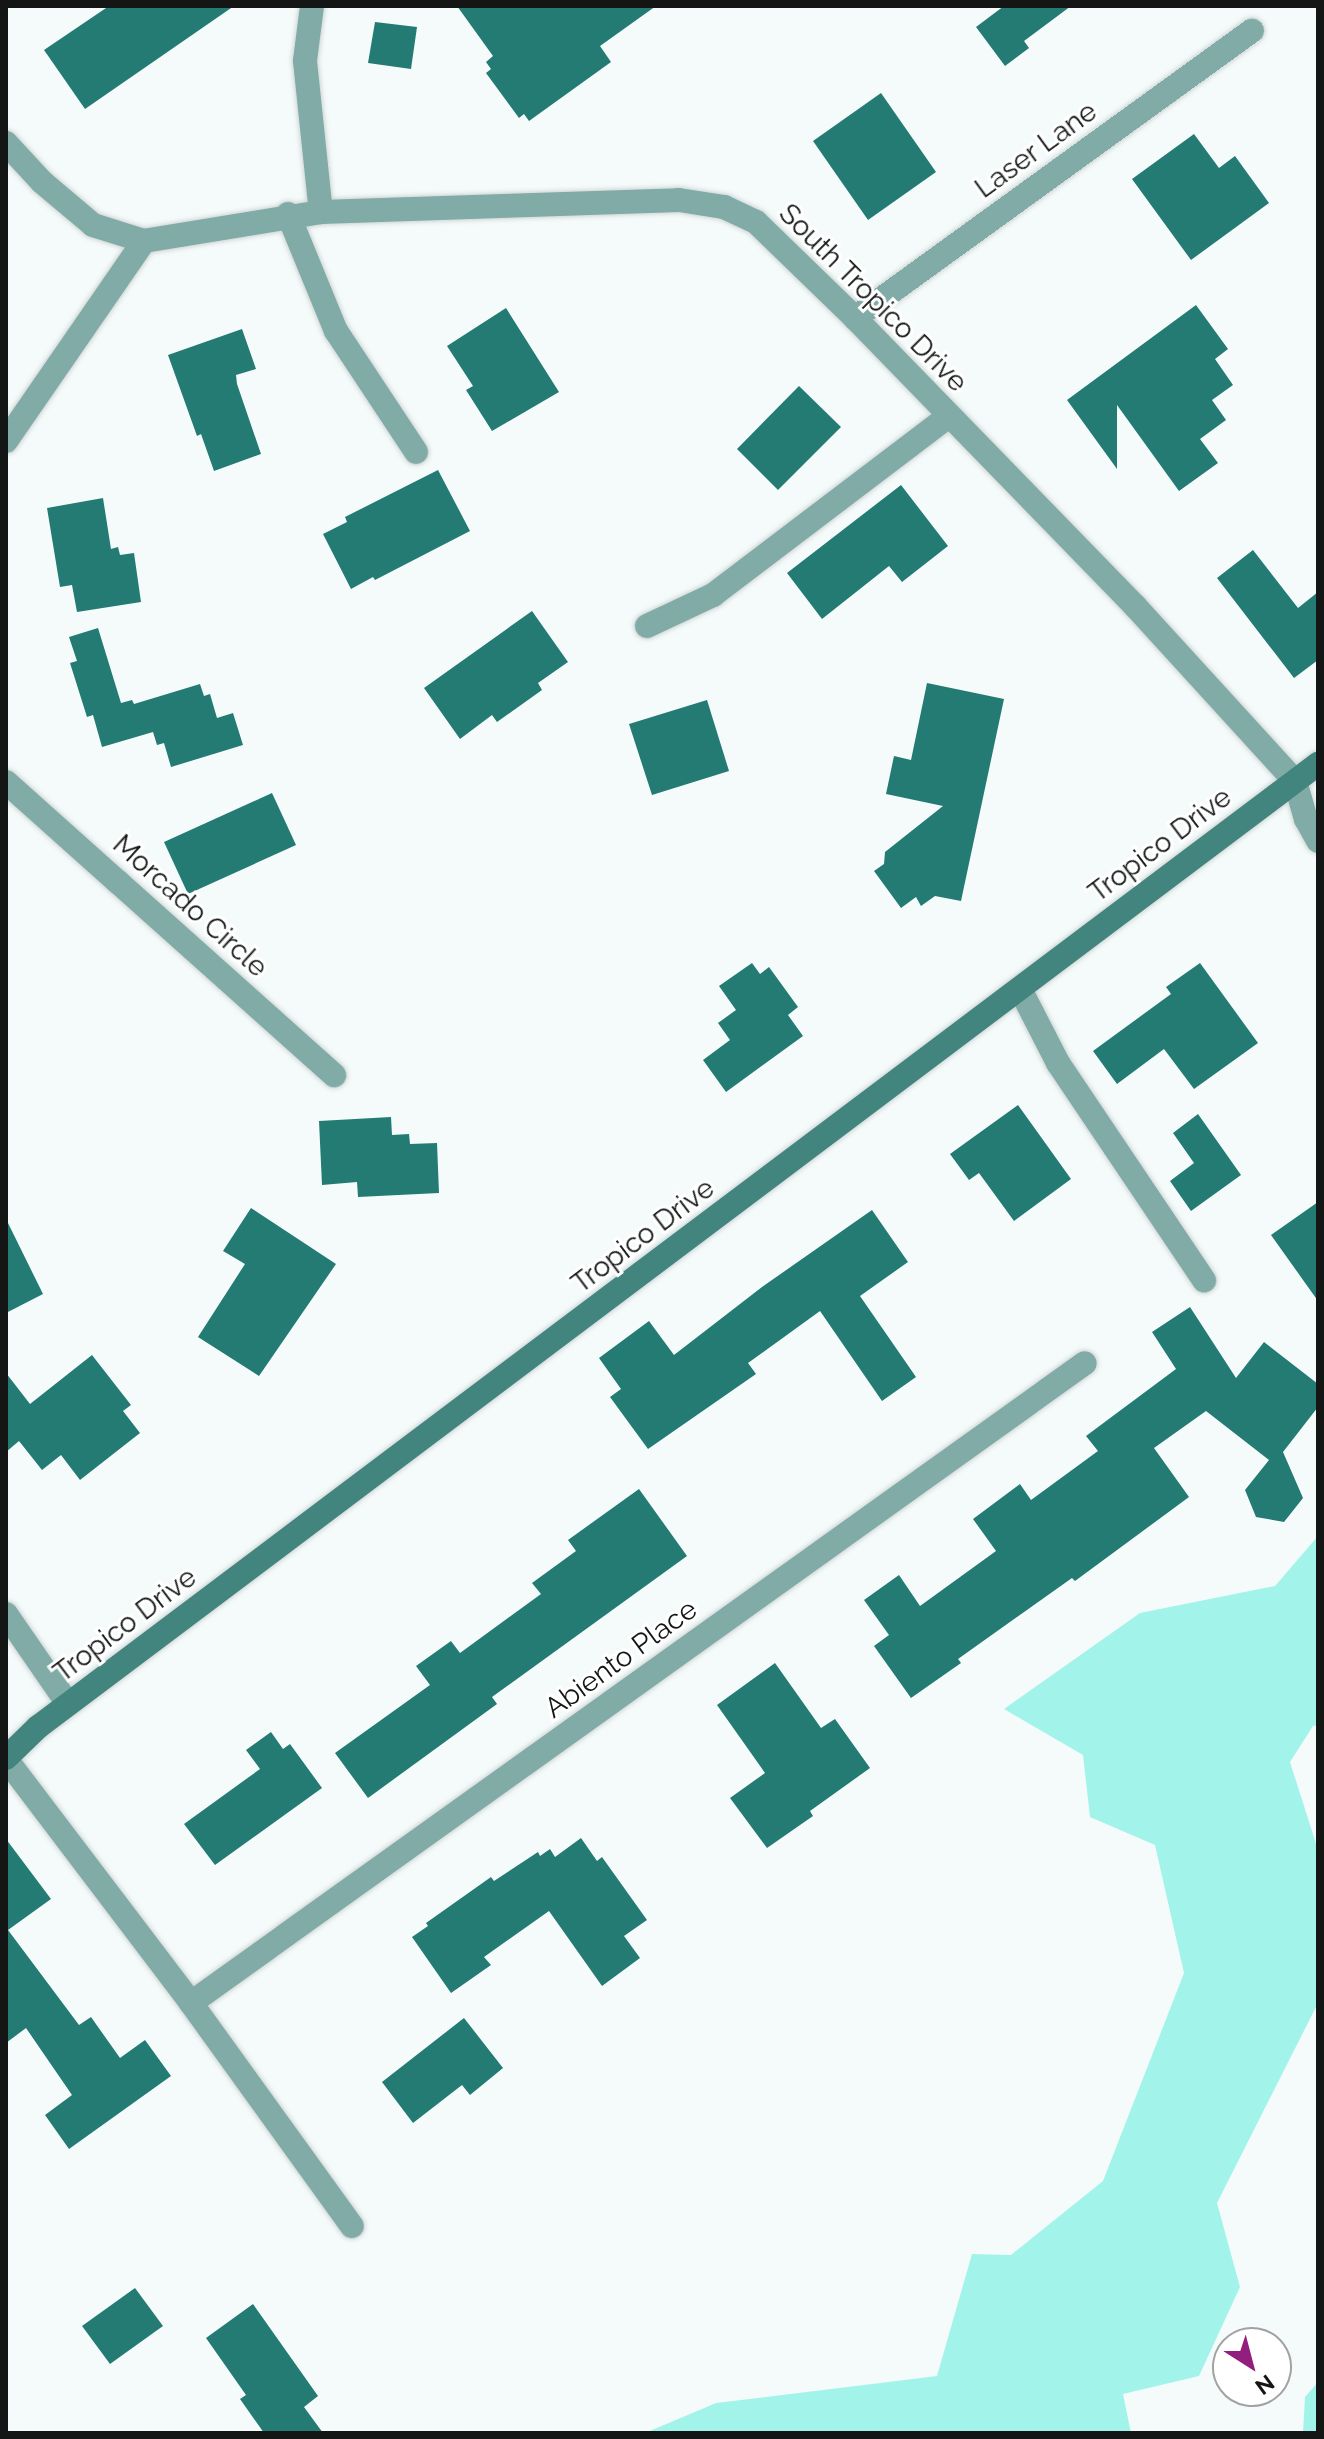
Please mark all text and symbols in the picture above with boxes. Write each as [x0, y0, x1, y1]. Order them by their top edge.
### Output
street label: Laser Lane [968, 94, 1104, 206]
street label: South Tropico Drive [772, 197, 974, 399]
street label: Tropico Drive [1082, 780, 1238, 910]
street label: Morcado Circle [106, 828, 274, 984]
street label: Tropico Drive [565, 1171, 721, 1301]
street label: Tropico Drive [47, 1560, 203, 1690]
street label: Abiento Place [538, 1593, 704, 1725]
north arrow [1212, 2327, 1292, 2407]
text: N [1251, 2369, 1279, 2400]

